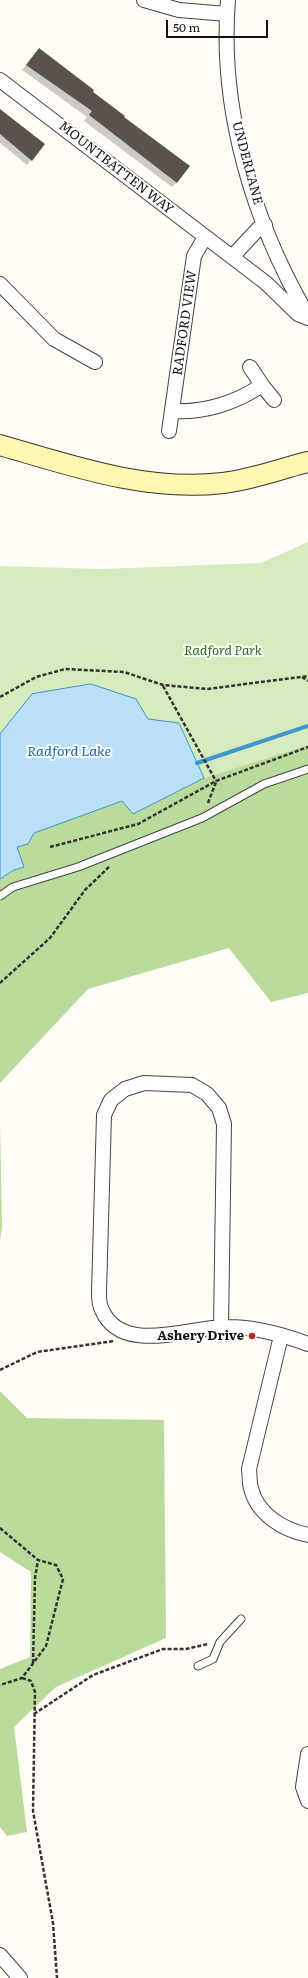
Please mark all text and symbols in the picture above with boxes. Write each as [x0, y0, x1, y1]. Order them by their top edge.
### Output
scale bar [168, 12, 270, 38]
text: 50 m [173, 18, 200, 36]
street label: MOUNTBATTEN WAY [55, 118, 177, 218]
street label: UNDERLANE [228, 119, 266, 207]
street label: RADFORD VIEW [170, 269, 200, 377]
park label: Radford Park [184, 643, 262, 659]
water label: Radford Lake [27, 744, 111, 760]
place label: Ashery Drive [157, 1328, 244, 1344]
marker: Ashery Drive [247, 1331, 257, 1341]

